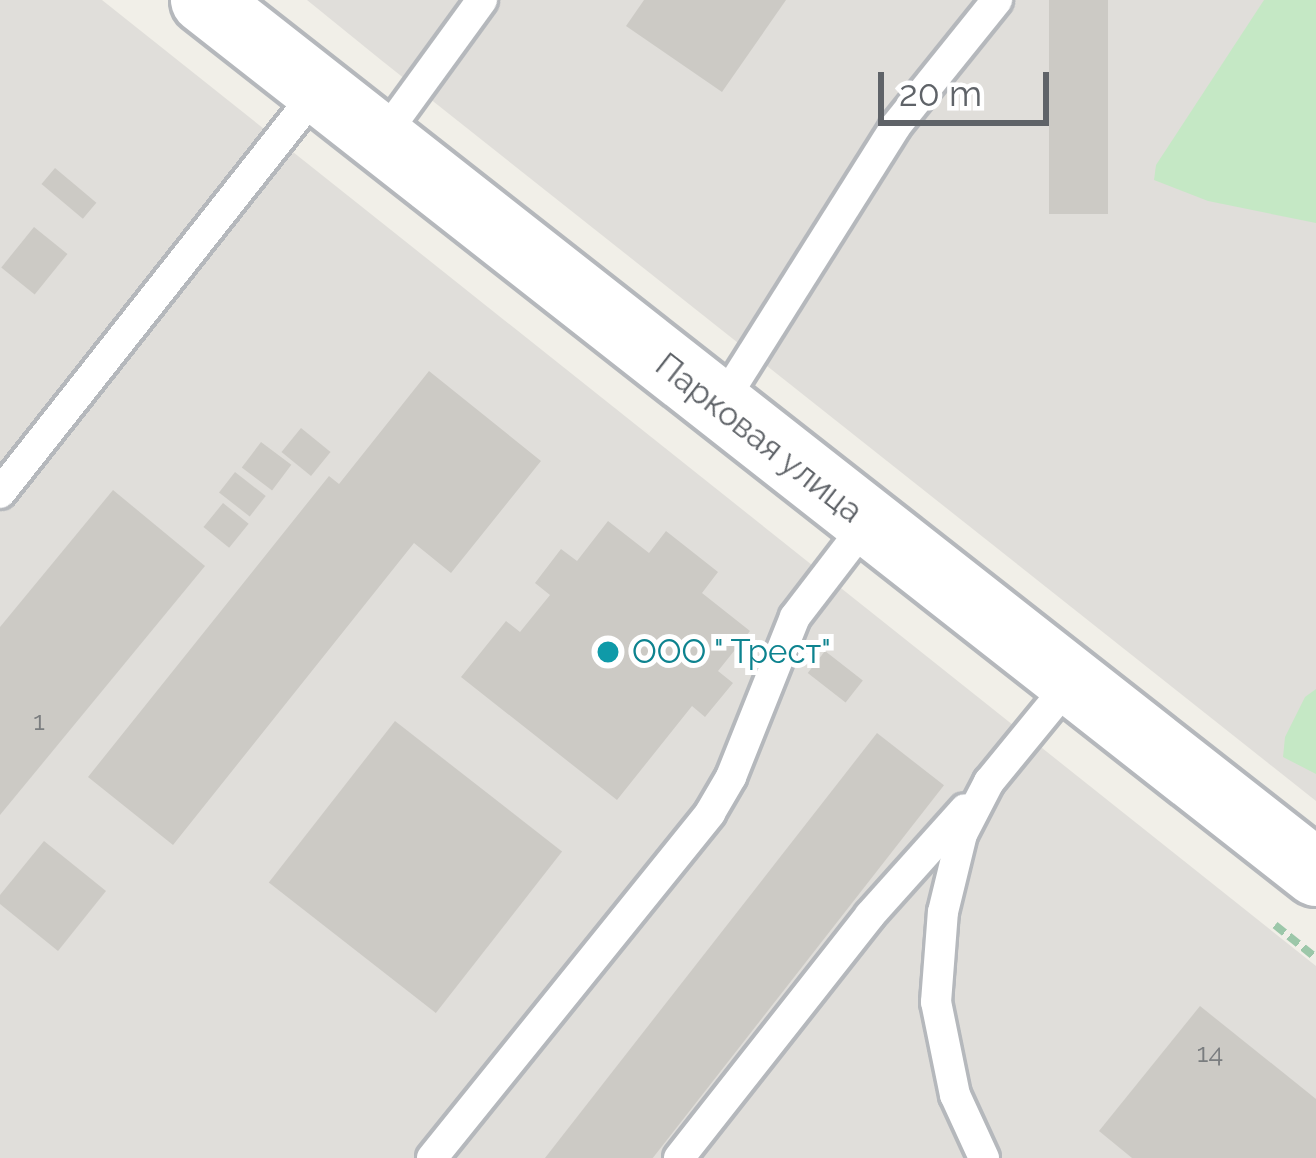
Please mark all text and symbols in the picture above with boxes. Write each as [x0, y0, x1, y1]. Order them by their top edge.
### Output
scale bar [884, 48, 1055, 122]
text: 20 m [899, 72, 982, 114]
street label: Парковая улица [647, 345, 871, 531]
place label: ООО " Трест" [632, 632, 833, 672]
marker: ООО " Трест" [595, 639, 621, 665]
house number: 1 [33, 705, 45, 737]
house number: 14 [1197, 1037, 1223, 1069]

